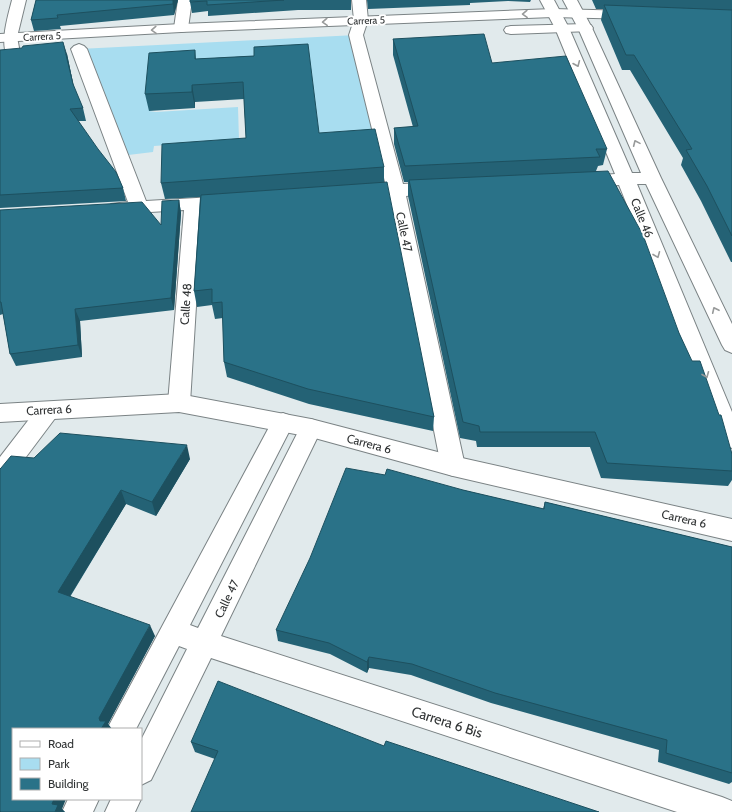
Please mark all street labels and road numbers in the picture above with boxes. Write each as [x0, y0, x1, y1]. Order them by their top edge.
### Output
street label: Carrera 5 [347, 13, 385, 28]
street label: Carrera 5 [23, 29, 61, 44]
street label: Calle 46 [628, 196, 657, 240]
street label: Calle 47 [393, 210, 416, 253]
street label: Calle 48 [177, 283, 194, 325]
street label: Carrera 6 [26, 401, 72, 418]
street label: Carrera 6 [345, 430, 393, 457]
street label: Carrera 6 [660, 506, 708, 531]
street label: Calle 47 [211, 577, 242, 620]
street label: Carrera 6 Bis [409, 702, 485, 742]

